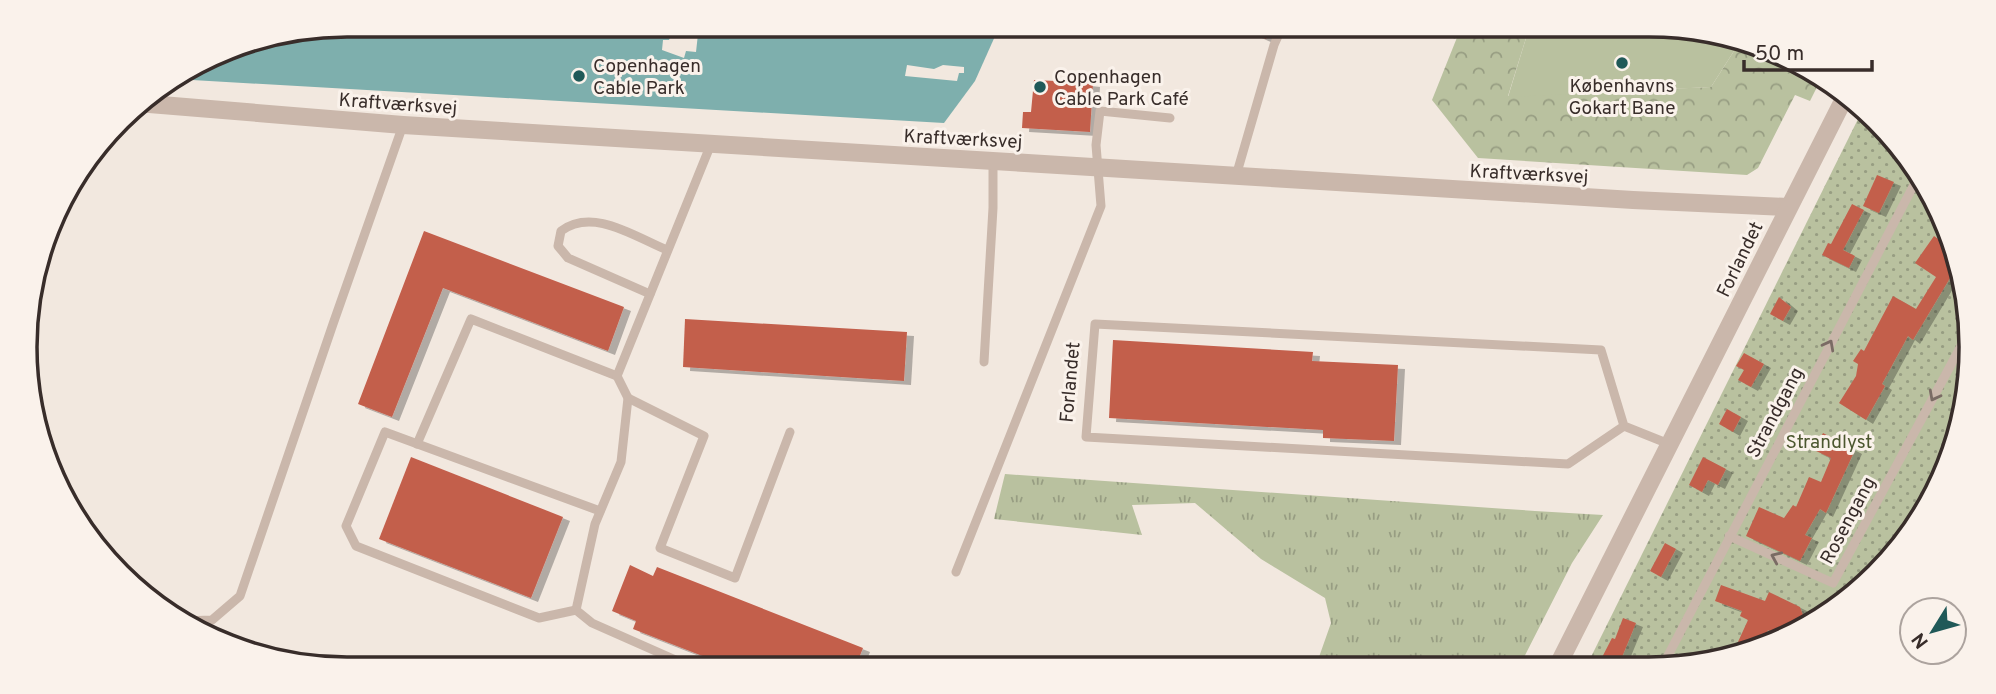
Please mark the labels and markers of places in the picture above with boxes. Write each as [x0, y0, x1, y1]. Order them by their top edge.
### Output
place label: Copenhagen Cable Park [593, 55, 701, 101]
marker: Københavns Gokart Bane [1614, 55, 1630, 71]
place label: Copenhagen Cable Park Café [1054, 66, 1189, 112]
marker: Copenhagen Cable Park [571, 68, 587, 84]
place label: Københavns Gokart Bane [1569, 75, 1675, 121]
marker: Copenhagen Cable Park Café [1032, 79, 1048, 95]

